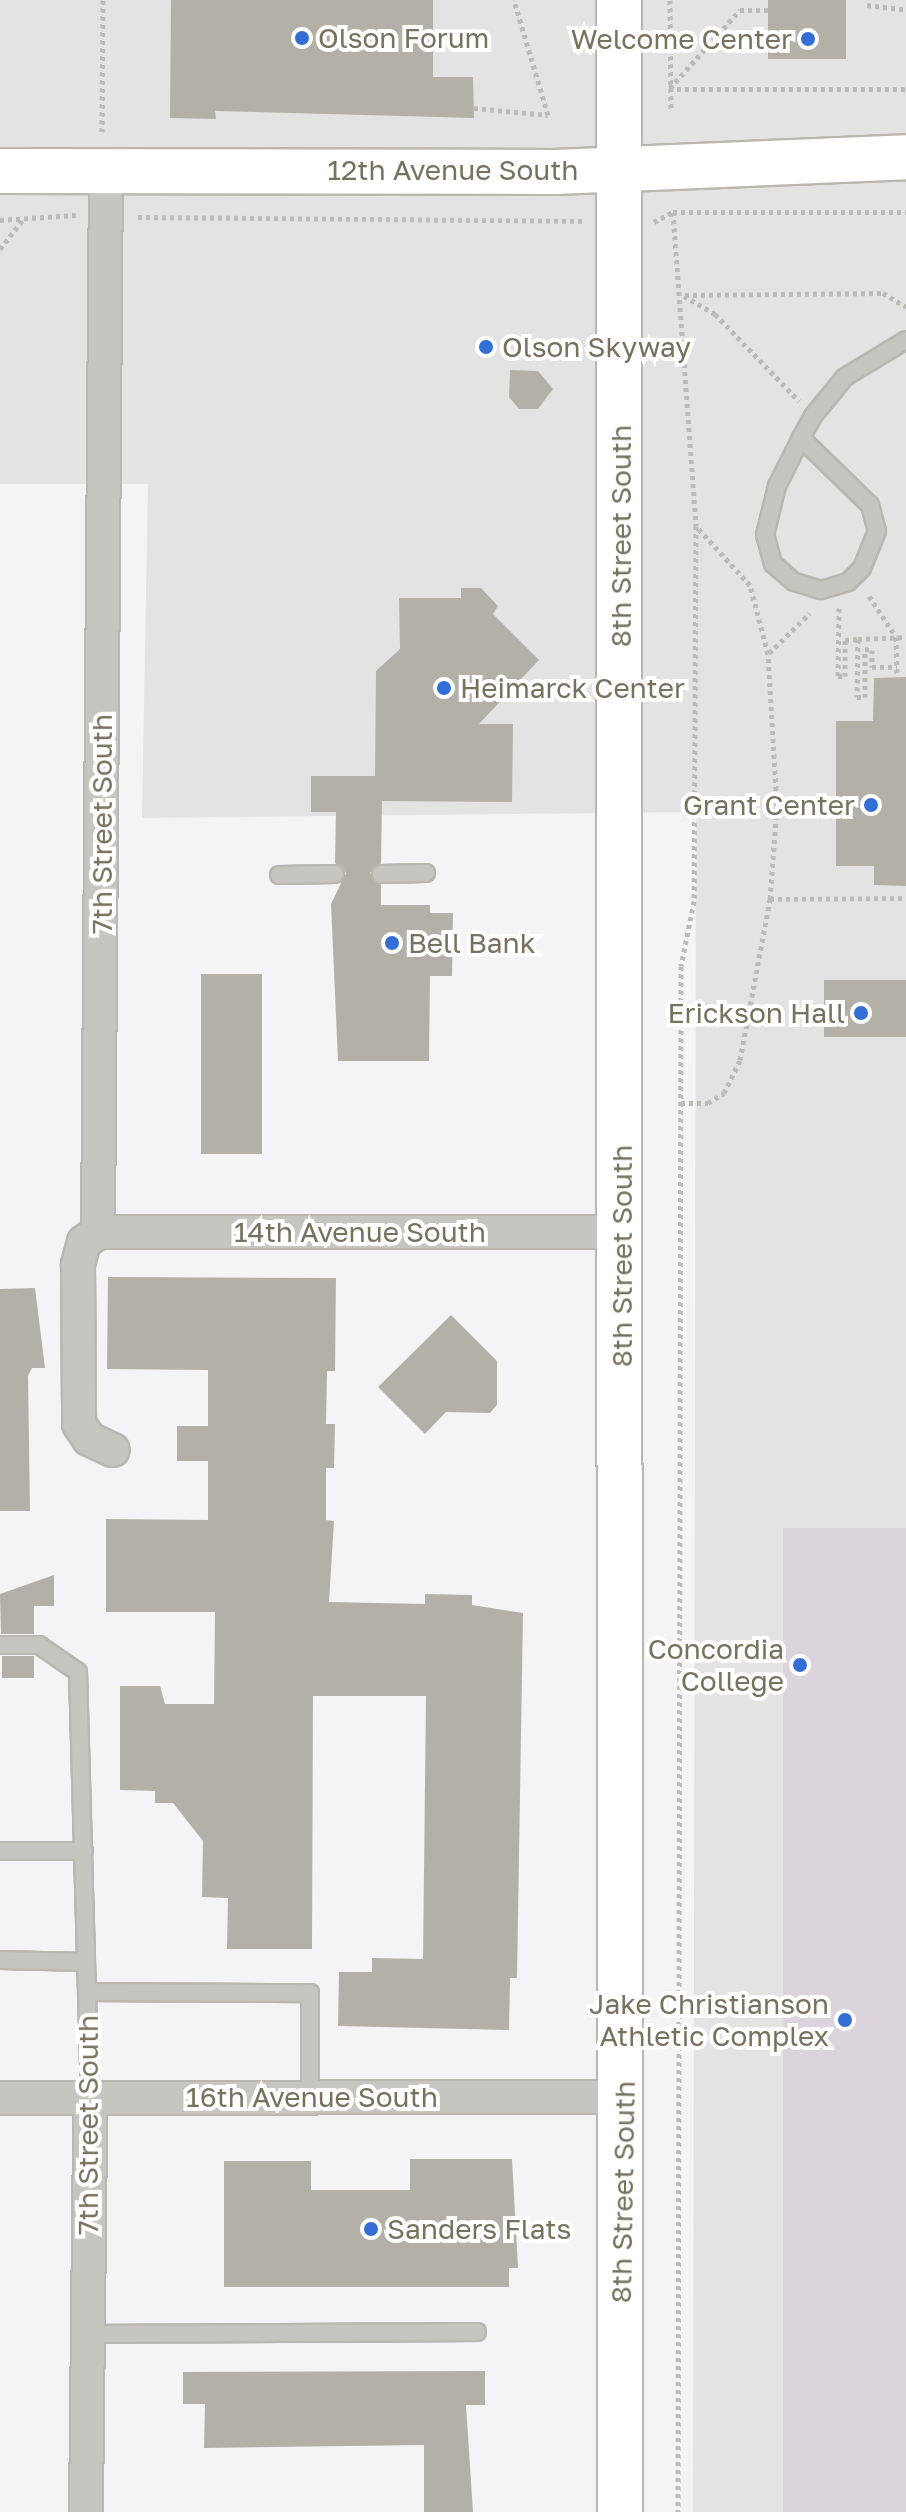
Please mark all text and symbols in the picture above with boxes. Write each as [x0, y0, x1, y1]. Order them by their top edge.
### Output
place label: Olson Forum [318, 21, 489, 55]
place label: Welcome Center [571, 22, 792, 56]
marker: Olson Forum [293, 29, 311, 47]
marker: Welcome Center [799, 30, 817, 48]
street label: 12th Avenue South [327, 153, 579, 187]
place label: Olson Skyway [502, 330, 691, 364]
marker: Olson Skyway [477, 338, 495, 356]
street label: 8th Street South [604, 425, 638, 647]
place label: Heimarck Center [460, 671, 685, 705]
marker: Heimarck Center [435, 679, 453, 697]
street label: 7th Street South [85, 714, 119, 934]
place label: Grant Center [683, 788, 855, 822]
marker: Grant Center [862, 796, 880, 814]
place label: Bell Bank [408, 926, 536, 960]
marker: Bell Bank [383, 934, 401, 952]
place label: Erickson Hall [668, 996, 845, 1030]
marker: Erickson Hall [852, 1004, 870, 1022]
street label: 8th Street South [605, 1145, 639, 1367]
street label: 14th Avenue South [234, 1215, 486, 1249]
place label: Concordia College [648, 1632, 784, 1698]
marker: Concordia College [791, 1656, 809, 1674]
place label: Jake Christianson Athletic Complex [589, 1987, 829, 2053]
marker: Jake Christianson Athletic Complex [836, 2011, 854, 2029]
street label: 7th Street South [71, 2015, 105, 2235]
street label: 16th Avenue South [186, 2080, 438, 2114]
street label: 8th Street South [604, 2080, 642, 2304]
place label: Sanders Flats [387, 2212, 571, 2246]
marker: Sanders Flats [362, 2220, 380, 2238]

